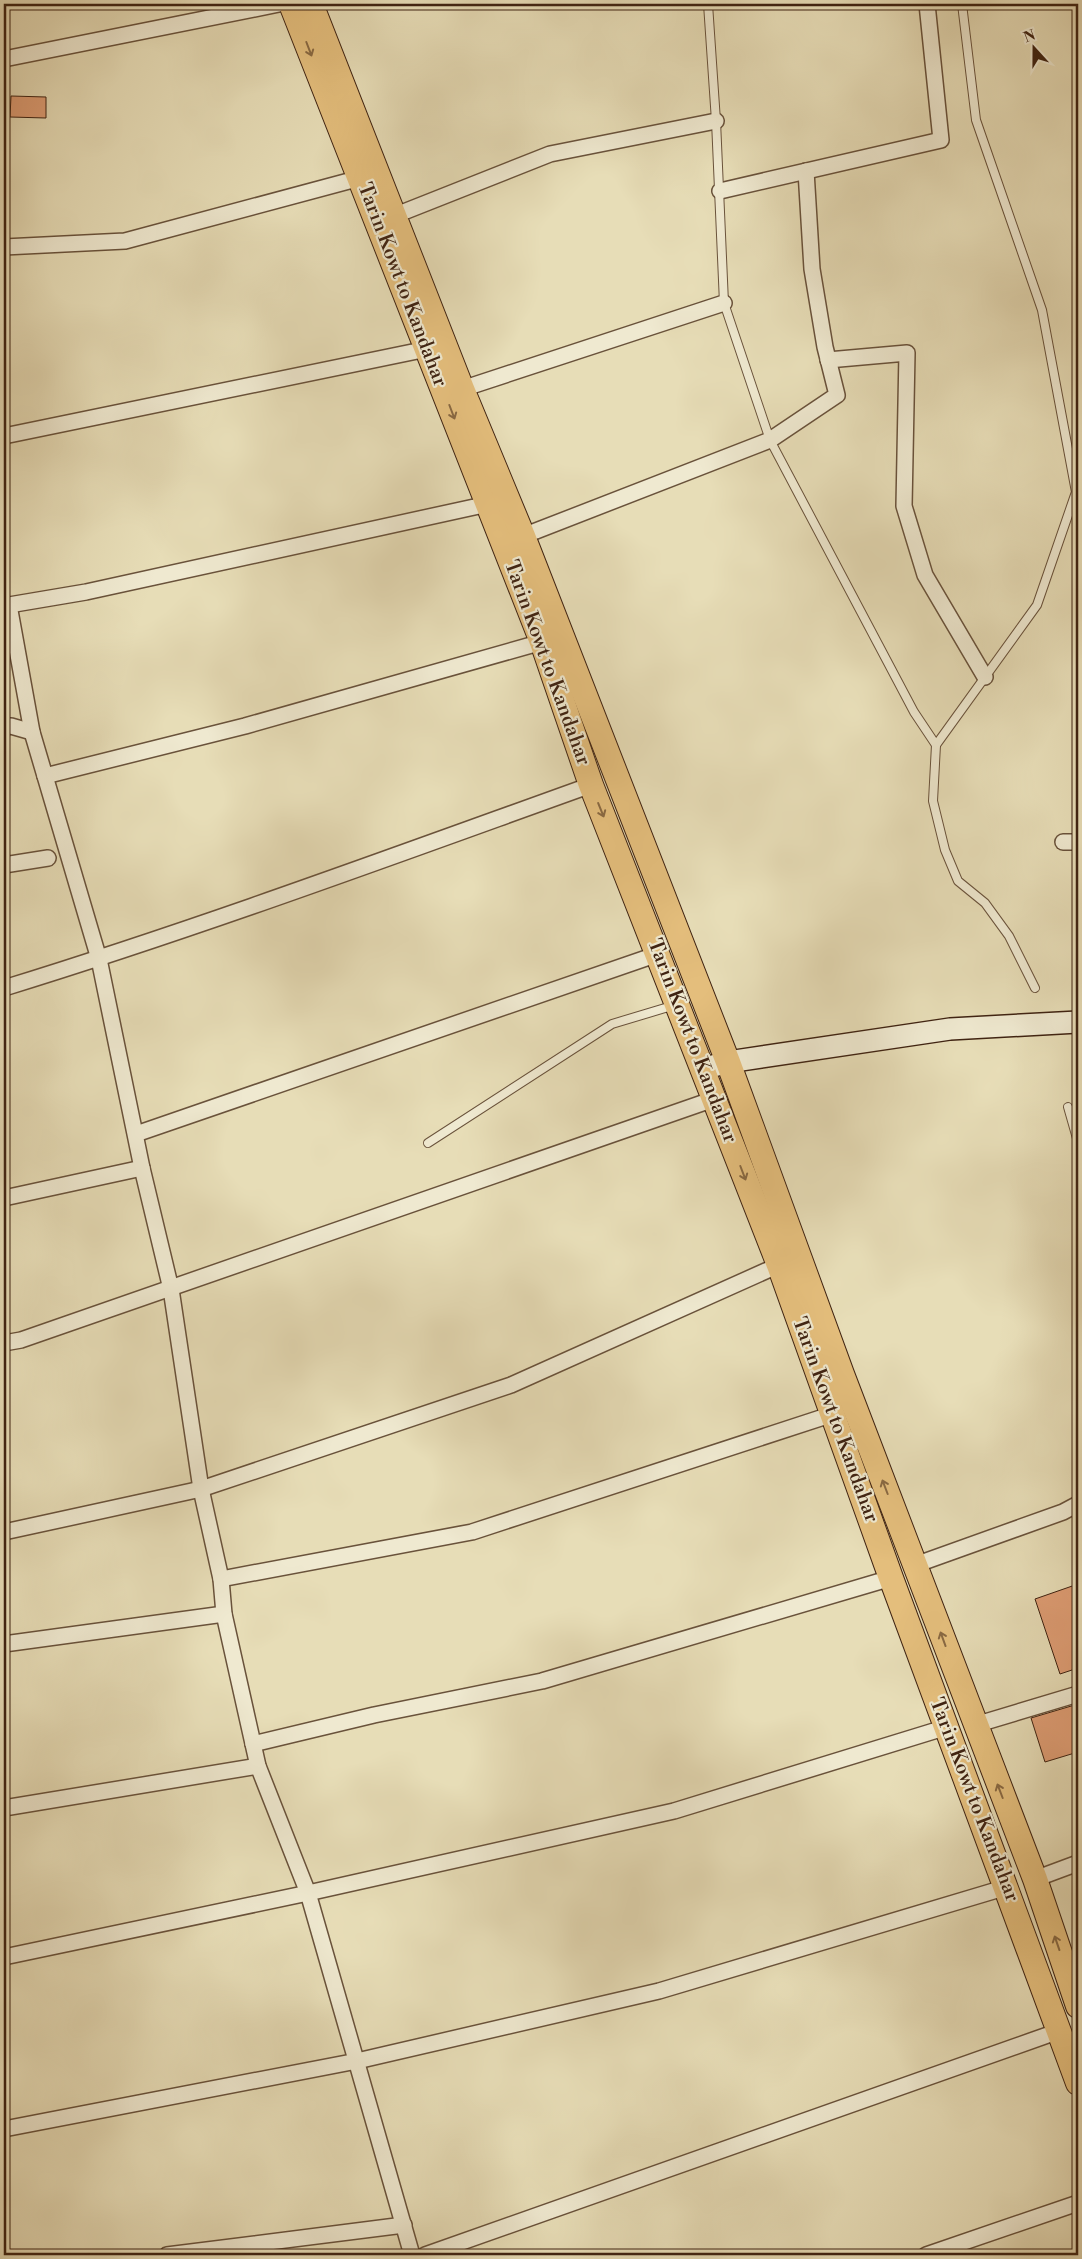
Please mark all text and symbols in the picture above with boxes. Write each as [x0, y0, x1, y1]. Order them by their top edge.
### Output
north arrow [1010, 22, 1060, 72]
text: N [1021, 26, 1038, 47]
one-way arrow [305, 41, 314, 56]
street label: Tarin Kowt to Kandahar [351, 179, 453, 391]
one-way arrow [447, 404, 457, 419]
street label: Tarin Kowt to Kandahar [498, 557, 596, 769]
one-way arrow [597, 802, 606, 817]
street label: Tarin Kowt to Kandahar [641, 935, 743, 1147]
one-way arrow [739, 1165, 748, 1180]
street label: Tarin Kowt to Kandahar [786, 1314, 884, 1526]
one-way arrow [880, 1480, 889, 1495]
one-way arrow [937, 1632, 947, 1647]
street label: Tarin Kowt to Kandahar [923, 1694, 1025, 1906]
one-way arrow [995, 1784, 1004, 1799]
one-way arrow [1052, 1936, 1061, 1951]

